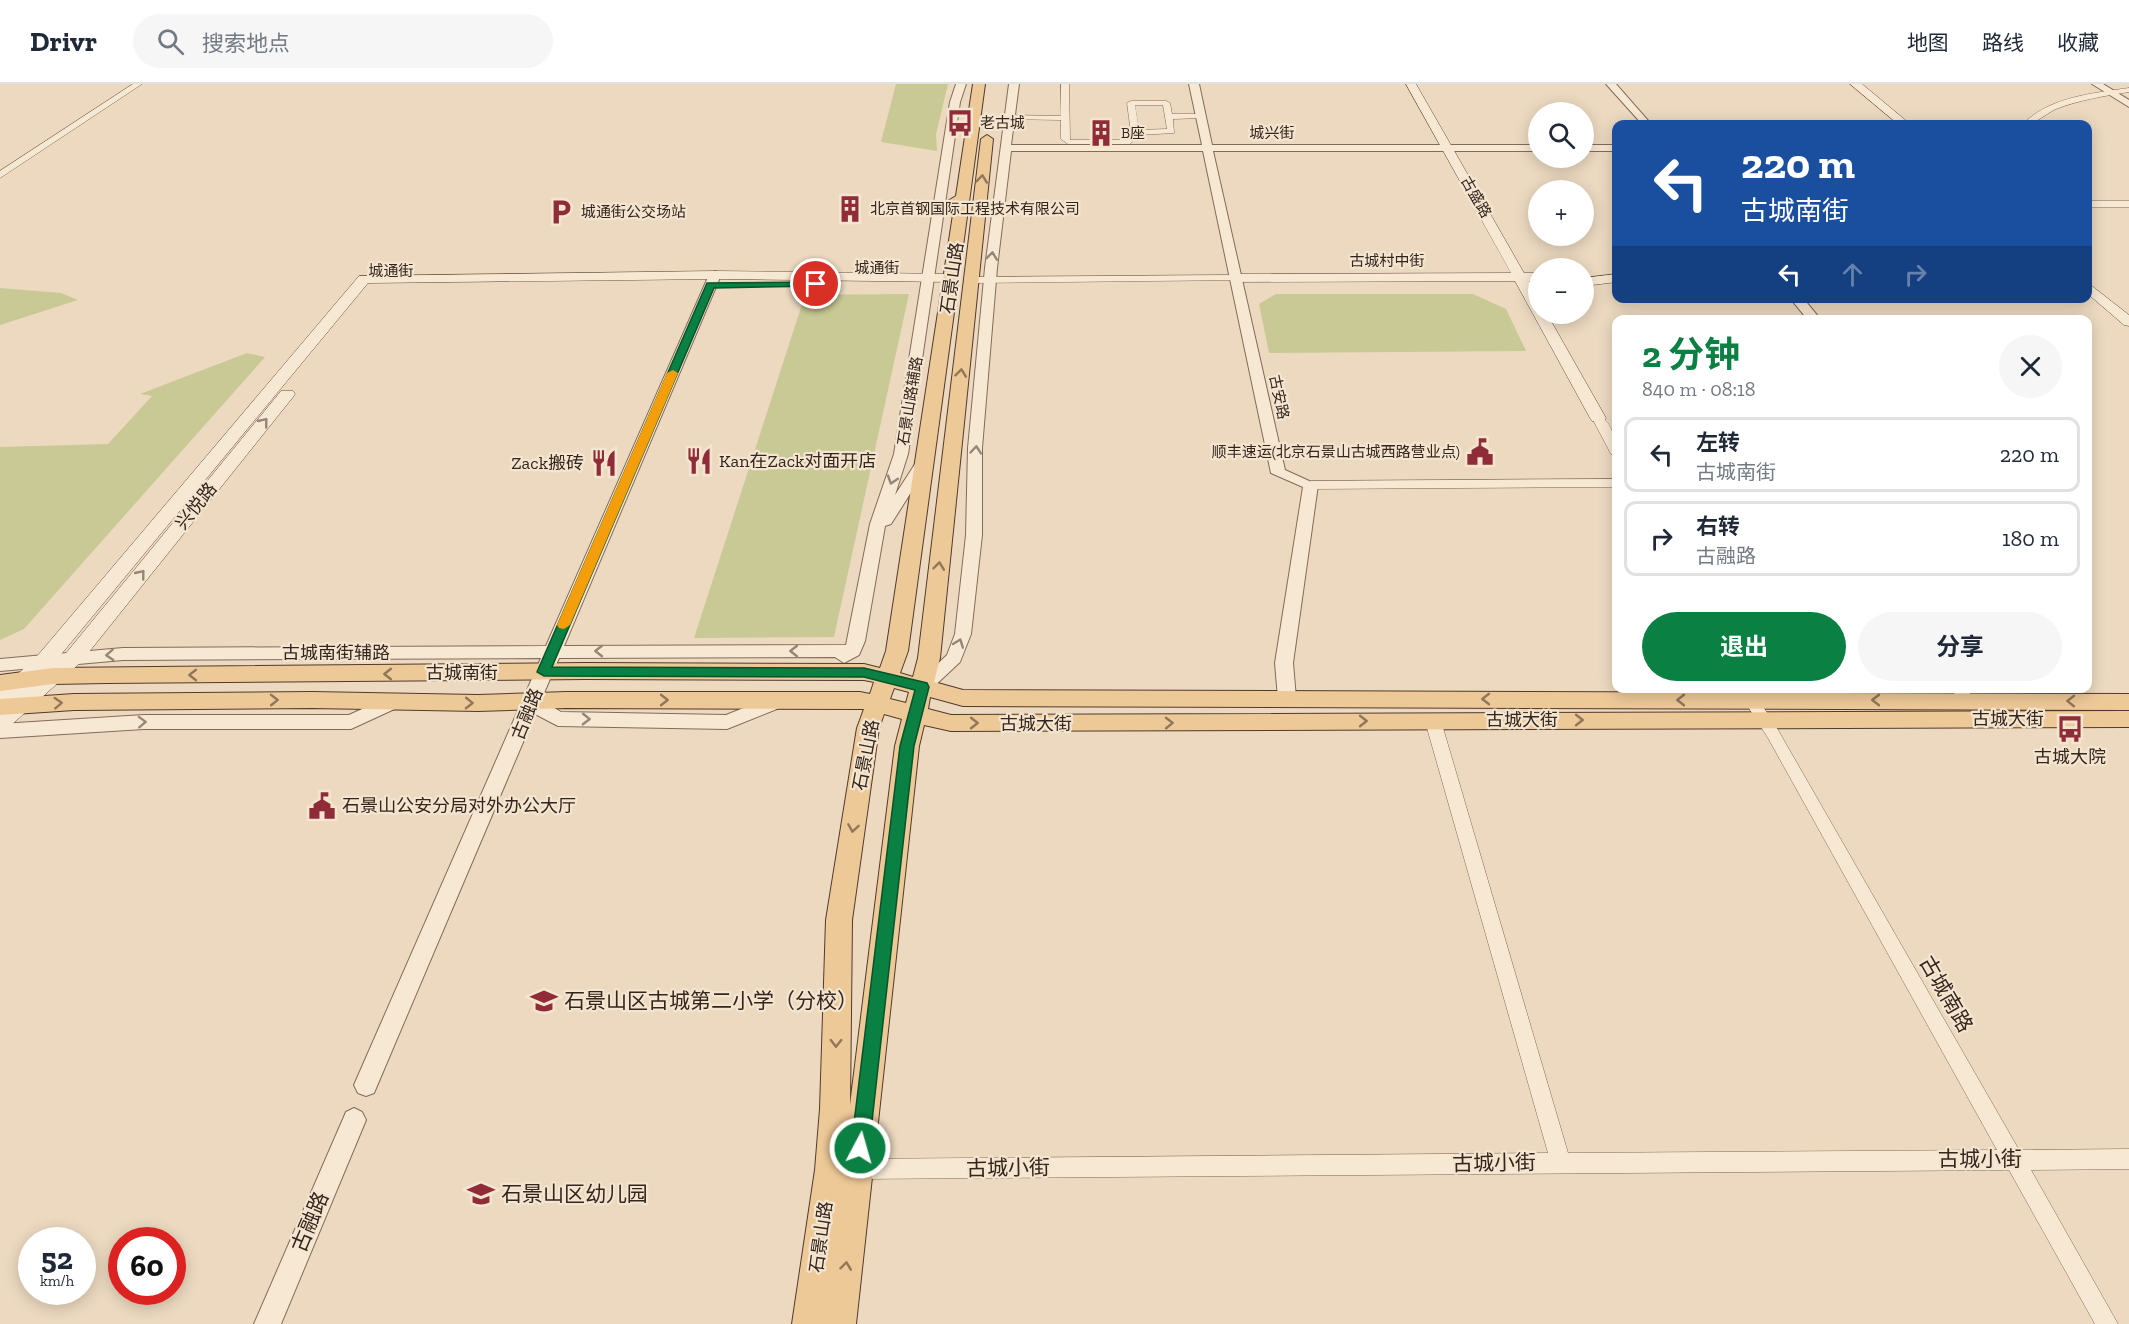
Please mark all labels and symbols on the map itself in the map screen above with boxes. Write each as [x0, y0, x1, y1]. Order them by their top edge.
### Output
bus stop icon: 老古城 [945, 108, 975, 138]
place label: 老古城 [980, 114, 1025, 132]
building icon: B座 [1086, 118, 1116, 148]
place label: B座 [1121, 124, 1145, 142]
street label: 城兴街 [1249, 124, 1295, 142]
street label: 古盛路 [1457, 173, 1495, 221]
one-way arrow [975, 174, 988, 183]
building icon: 北京首钢国际工程技术有限公司 [835, 194, 865, 224]
parking icon: 城通街公交场站 [546, 197, 576, 227]
place label: 北京首钢国际工程技术有限公司 [870, 200, 1080, 218]
place label: 城通街公交场站 [581, 203, 686, 221]
street label: 石景山路 [936, 241, 968, 315]
one-way arrow [985, 251, 998, 260]
street label: 古城村中街 [1349, 252, 1425, 270]
pin [790, 258, 841, 309]
street label: 城通街 [854, 259, 900, 277]
street label: 城通街 [368, 262, 414, 280]
street label: 石景山路辅路 [894, 355, 926, 447]
one-way arrow [955, 368, 967, 377]
street label: 古安路 [1266, 373, 1292, 421]
one-way arrow [256, 418, 267, 429]
public building icon: 顺丰速运(北京石景山古城西路营业点) [1465, 437, 1495, 467]
place label: 顺丰速运(北京石景山古城西路营业点) [1212, 443, 1460, 461]
one-way arrow [969, 445, 982, 454]
restaurant icon: Kan在Zack对面开店 [684, 446, 714, 476]
restaurant icon: Zack搬砖 [589, 448, 619, 478]
place label: Kan在Zack对面开店 [719, 450, 876, 472]
place label: Zack搬砖 [511, 452, 584, 474]
one-way arrow [887, 474, 900, 485]
street label: 兴悦路 [170, 478, 222, 534]
one-way arrow [932, 562, 945, 571]
one-way arrow [134, 570, 145, 581]
one-way arrow [952, 638, 965, 649]
street label: 古城南街辅路 [282, 642, 390, 664]
one-way arrow [595, 645, 604, 657]
one-way arrow [790, 645, 799, 657]
one-way arrow [106, 648, 115, 661]
street label: 古城南街 [426, 662, 498, 684]
one-way arrow [383, 667, 392, 680]
one-way arrow [188, 669, 197, 681]
street label: 古融路 [507, 685, 547, 743]
one-way arrow [1481, 693, 1490, 705]
one-way arrow [270, 694, 279, 706]
one-way arrow [660, 694, 669, 706]
one-way arrow [1676, 694, 1685, 706]
one-way arrow [1871, 694, 1880, 706]
one-way arrow [2066, 695, 2075, 707]
one-way arrow [54, 697, 63, 710]
one-way arrow [465, 697, 474, 709]
street label: 古城大街 [1972, 708, 2044, 730]
street label: 古城大街 [1486, 709, 1558, 731]
one-way arrow [582, 713, 591, 726]
street label: 古城大街 [1000, 713, 1072, 735]
one-way arrow [1575, 714, 1584, 726]
bus stop icon: 古城大院 [2055, 714, 2085, 744]
one-way arrow [1359, 715, 1368, 727]
one-way arrow [138, 716, 147, 729]
one-way arrow [969, 717, 978, 729]
one-way arrow [1164, 717, 1173, 729]
street label: 石景山路 [848, 718, 884, 792]
place label: 古城大院 [2034, 746, 2106, 768]
public building icon: 石景山公安分局对外办公大厅 [307, 791, 337, 821]
place label: 石景山公安分局对外办公大厅 [342, 795, 576, 817]
one-way arrow [847, 823, 859, 832]
street label: 古城南路 [1915, 951, 1978, 1036]
school or university icon: 石景山区古城第二小学（分校） [529, 986, 559, 1016]
place label: 石景山区古城第二小学（分校） [564, 988, 858, 1013]
one-way arrow [830, 1038, 842, 1047]
position arrow [828, 1116, 892, 1180]
street label: 古城小街 [1938, 1146, 2022, 1171]
street label: 古城小街 [1452, 1149, 1536, 1176]
street label: 古城小街 [966, 1154, 1050, 1181]
school or university icon: 石景山区幼儿园 [466, 1179, 496, 1209]
place label: 石景山区幼儿园 [501, 1181, 648, 1206]
street label: 古融路 [286, 1188, 333, 1256]
street label: 石景山路 [805, 1200, 837, 1274]
speed limit sign: 60 [108, 1227, 186, 1305]
one-way arrow [839, 1261, 852, 1271]

